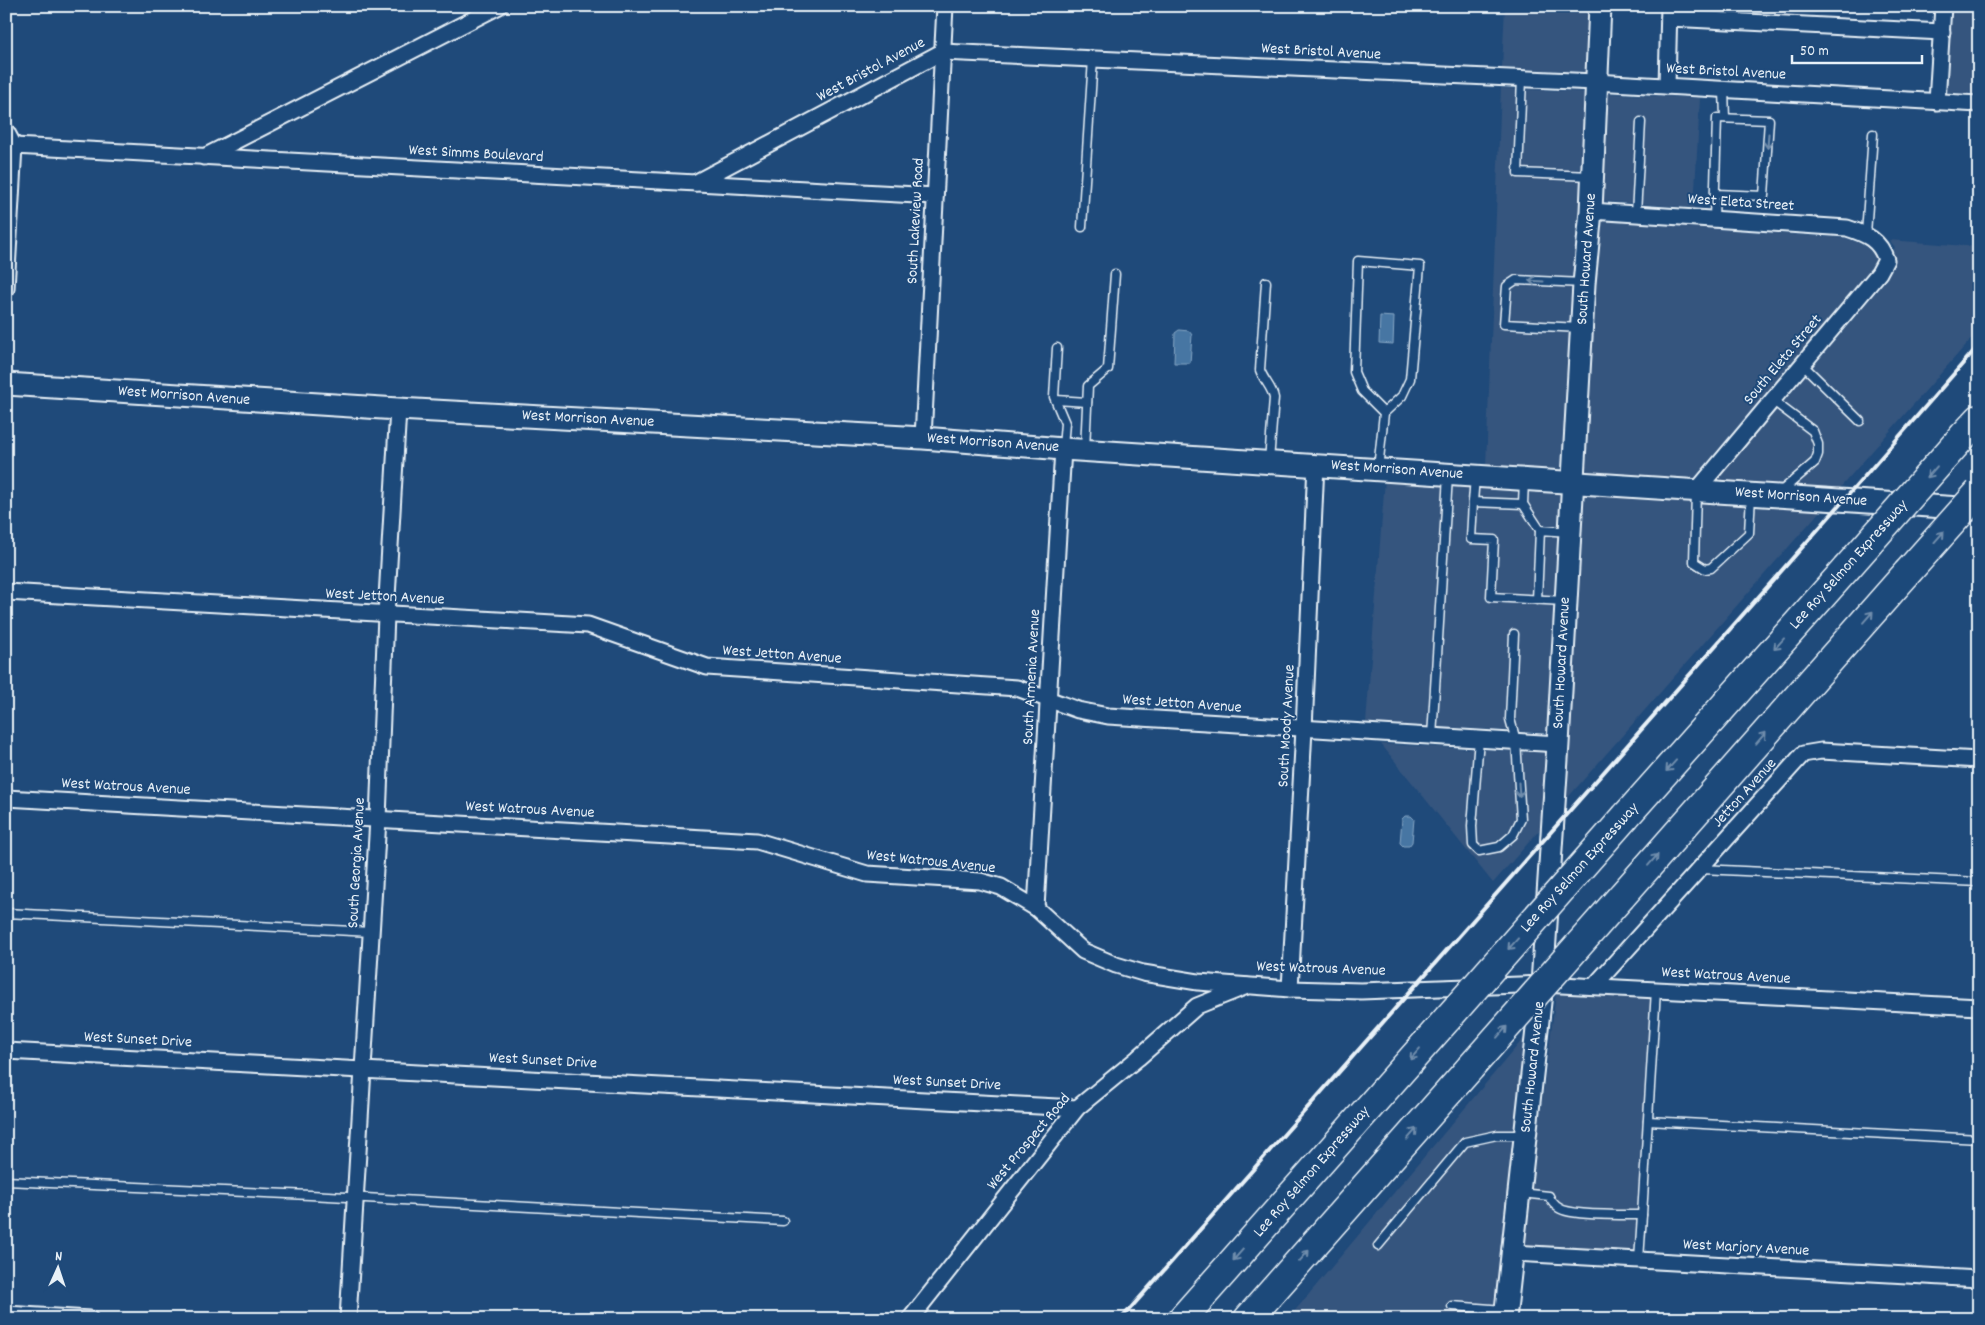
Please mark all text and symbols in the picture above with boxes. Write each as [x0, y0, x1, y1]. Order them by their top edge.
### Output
street label: West Bristol Avenue [813, 32, 929, 108]
scale bar [1792, 32, 1922, 64]
street label: West Bristol Avenue [1260, 37, 1382, 67]
text: 50 m [1800, 41, 1829, 63]
street label: West Bristol Avenue [1665, 57, 1787, 87]
one-way arrow [1763, 133, 1773, 149]
street label: West Simms Boulevard [408, 139, 544, 169]
street label: South Lakeview Road [901, 157, 931, 285]
street label: West Eleta Street [1687, 188, 1795, 218]
street label: South Howard Avenue [1571, 192, 1603, 326]
one-way arrow [1528, 276, 1544, 286]
street label: South Eleta Street [1738, 310, 1828, 410]
street label: West Morrison Avenue [117, 380, 251, 412]
street label: West Morrison Avenue [521, 404, 655, 434]
street label: West Morrison Avenue [926, 427, 1060, 459]
street label: West Morrison Avenue [1330, 454, 1464, 486]
one-way arrow [1926, 465, 1938, 478]
street label: West Morrison Avenue [1734, 481, 1868, 513]
street label: Lee Roy Selmon Expressway [1784, 495, 1914, 635]
one-way arrow [1933, 530, 1945, 543]
street label: West Jetton Avenue [325, 582, 445, 612]
street label: South Howard Avenue [1547, 597, 1577, 729]
street label: South Armenia Avenue [1017, 609, 1047, 745]
one-way arrow [1863, 610, 1874, 623]
one-way arrow [1773, 638, 1785, 651]
street label: West Jetton Avenue [722, 639, 842, 671]
street label: South Moody Avenue [1272, 664, 1302, 788]
street label: West Jetton Avenue [1122, 688, 1242, 720]
one-way arrow [1755, 732, 1767, 745]
street label: Jetton Avenue [1707, 753, 1783, 833]
one-way arrow [1665, 759, 1677, 772]
street label: West Watrous Avenue [61, 772, 191, 802]
one-way arrow [1514, 782, 1523, 798]
street label: West Watrous Avenue [465, 795, 595, 825]
street label: South Georgia Avenue [342, 797, 372, 929]
street label: Lee Roy Selmon Expressway [1515, 798, 1645, 938]
street label: West Watrous Avenue [866, 844, 996, 880]
one-way arrow [1648, 854, 1659, 867]
one-way arrow [1507, 938, 1519, 951]
street label: West Watrous Avenue [1256, 955, 1386, 983]
street label: West Watrous Avenue [1661, 961, 1791, 991]
street label: South Howard Avenue [1515, 1000, 1551, 1134]
one-way arrow [1496, 1025, 1508, 1038]
street label: West Sunset Drive [83, 1026, 193, 1054]
street label: West Sunset Drive [488, 1047, 598, 1075]
one-way arrow [1410, 1048, 1421, 1061]
street label: West Sunset Drive [892, 1069, 1002, 1097]
street label: West Prospect Road [982, 1089, 1076, 1195]
street label: Lee Roy Selmon Expressway [1248, 1101, 1376, 1243]
one-way arrow [1406, 1128, 1417, 1141]
street label: West Marjory Avenue [1682, 1233, 1810, 1263]
north arrow [32, 1242, 82, 1292]
text: N [55, 1247, 63, 1267]
one-way arrow [1233, 1248, 1244, 1261]
one-way arrow [1298, 1250, 1309, 1263]

